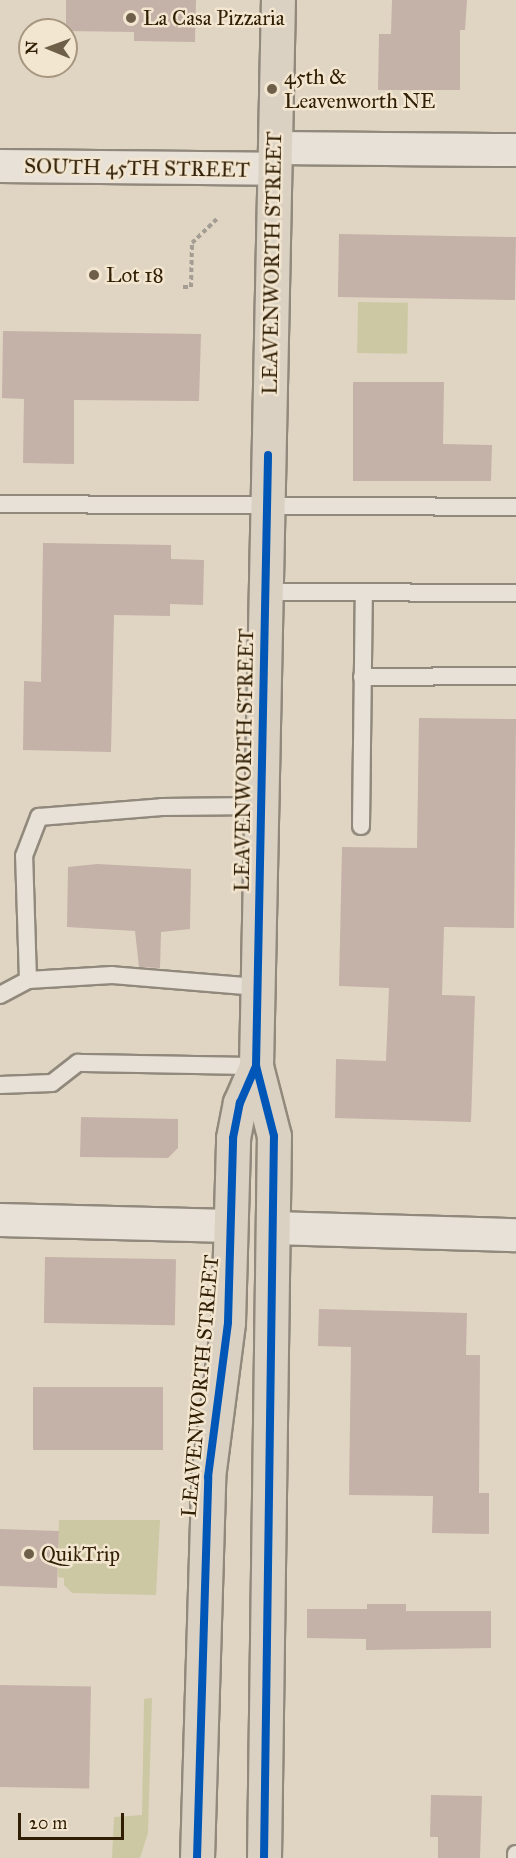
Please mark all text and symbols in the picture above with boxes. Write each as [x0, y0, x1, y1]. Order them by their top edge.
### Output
place label: La Casa Pizzaria [143, 5, 285, 31]
marker: La Casa Pizzaria [124, 11, 138, 25]
north arrow [18, 18, 78, 78]
text: N [22, 41, 41, 55]
place label: 45th & Leavenworth NE [284, 64, 435, 114]
marker: 45th & Leavenworth NE [265, 82, 279, 96]
street label: LEAVENWORTH STREET [257, 131, 287, 395]
street label: SOUTH 45TH STREET [24, 153, 250, 183]
place label: Lot 18 [106, 262, 164, 288]
marker: Lot 18 [87, 268, 101, 282]
street label: LEAVENWORTH STREET [229, 628, 259, 892]
street label: LEAVENWORTH STREET [176, 1254, 224, 1518]
place label: QuikTrip [41, 1541, 120, 1567]
marker: QuikTrip [22, 1547, 36, 1561]
scale bar [21, 1801, 128, 1839]
text: 20 m [29, 1812, 67, 1834]

